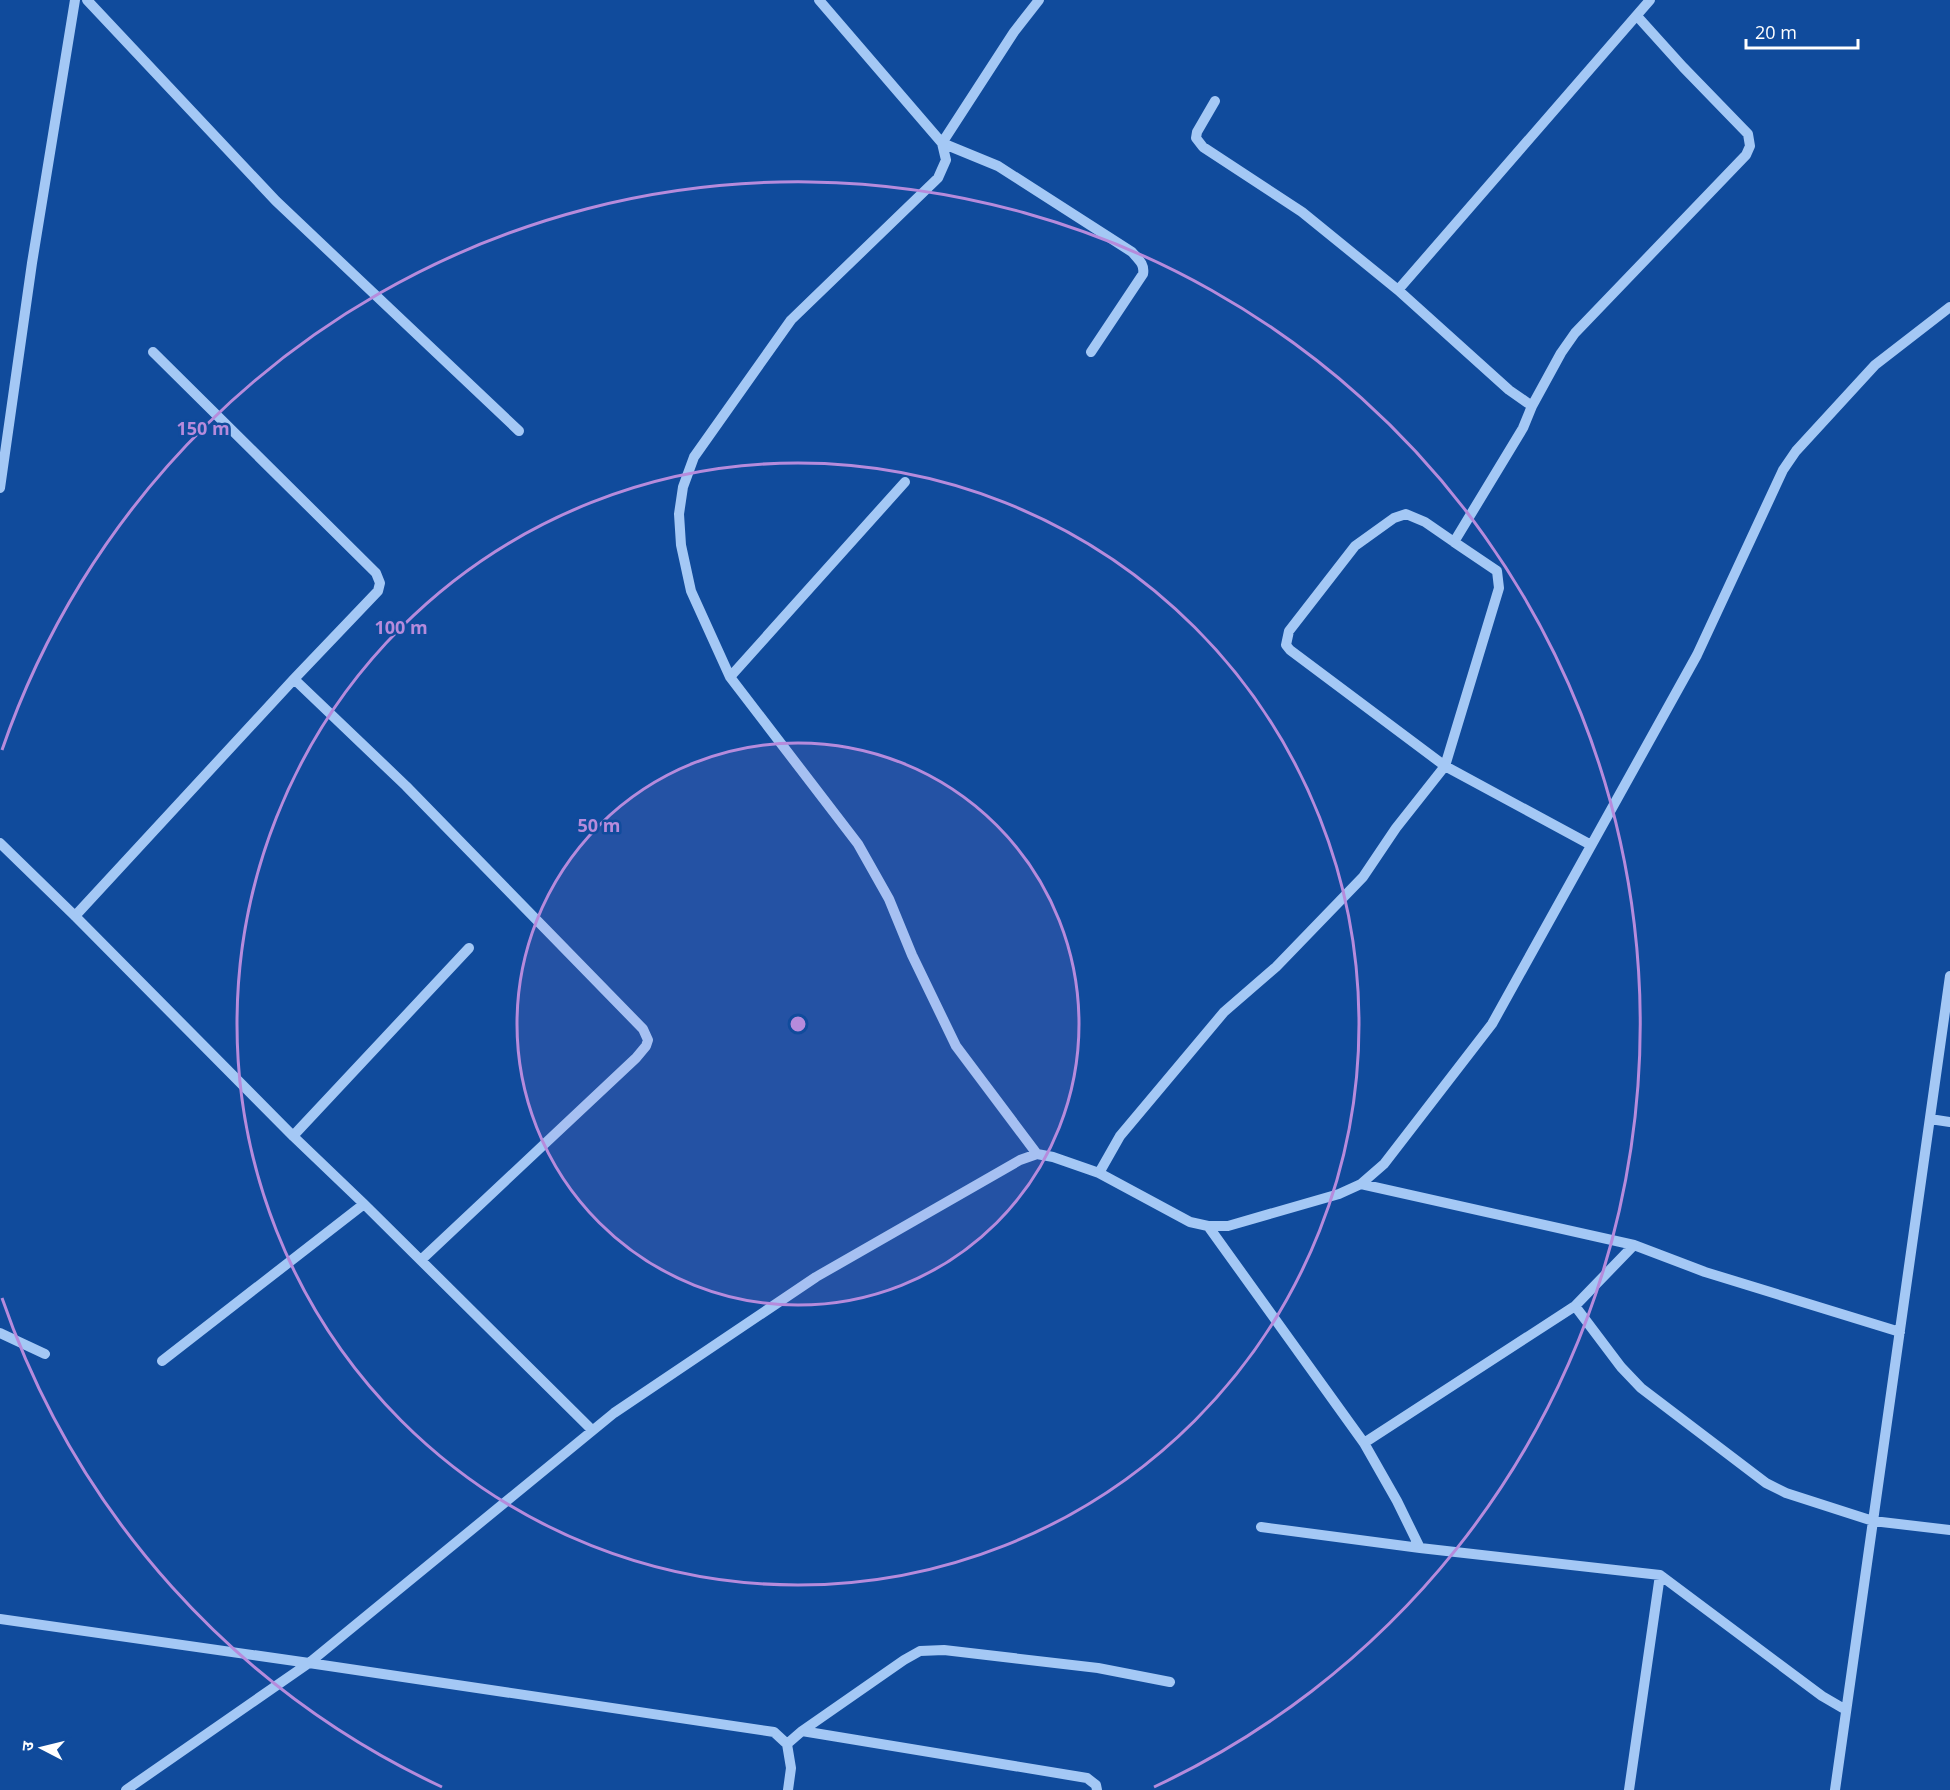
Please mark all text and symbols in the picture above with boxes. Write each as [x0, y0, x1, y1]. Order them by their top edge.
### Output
scale bar [1746, 12, 1858, 50]
text: 20 m [1755, 20, 1797, 44]
text: 150 m [176, 416, 230, 440]
text: 100 m [374, 615, 428, 639]
text: 50 m [578, 813, 620, 837]
centre of rings [788, 1014, 808, 1034]
north arrow [12, 1718, 72, 1778]
text: उ [16, 1740, 39, 1752]

